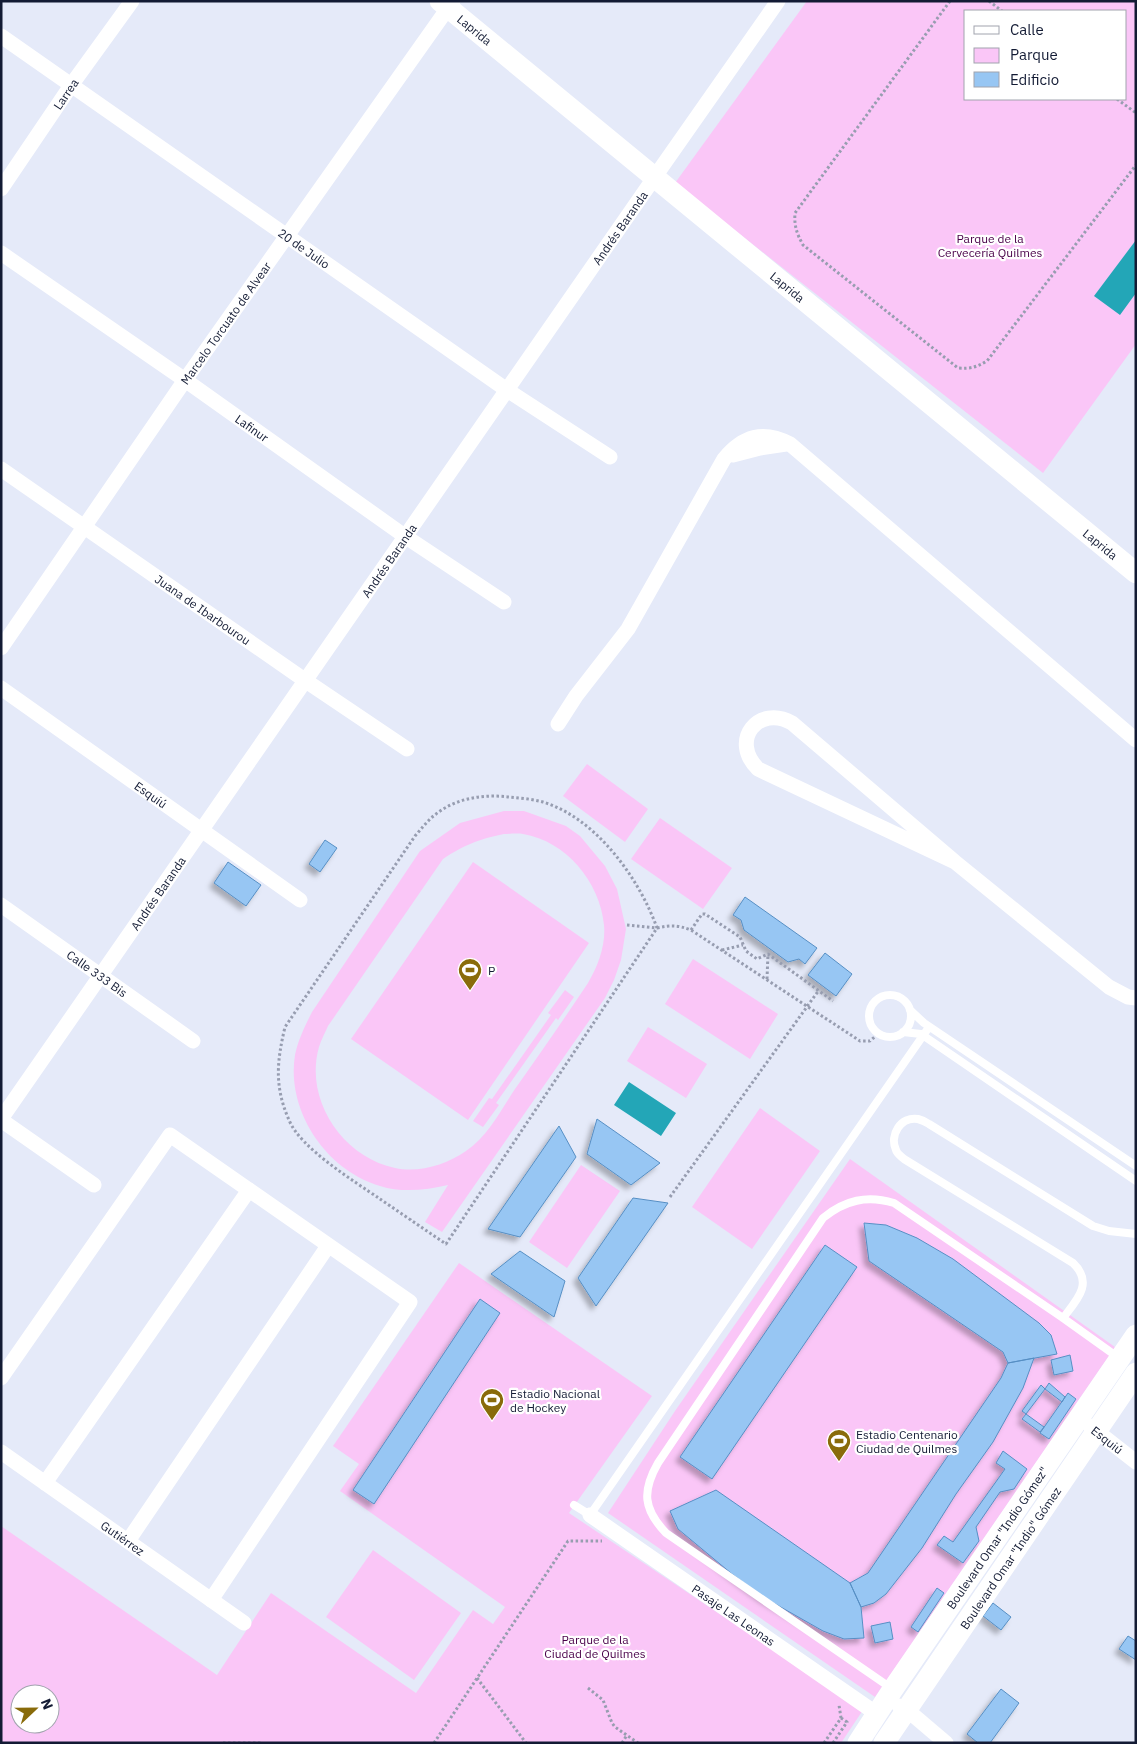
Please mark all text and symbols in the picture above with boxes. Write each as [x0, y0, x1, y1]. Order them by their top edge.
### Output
legend [964, 10, 1127, 100]
street label: Laprida [454, 11, 496, 49]
text: Calle [1010, 20, 1044, 39]
text: Parque [1010, 45, 1058, 64]
text: Edificio [1010, 70, 1059, 89]
street label: Larrea [50, 75, 82, 112]
street label: Andrés Baranda [589, 187, 651, 267]
street label: 20 de Julio [275, 225, 333, 271]
park label: Parque de la Cervecería Quilmes [938, 231, 1042, 260]
street label: Marcelo Torcuato de Alvear [177, 258, 274, 387]
street label: Laprida [767, 268, 808, 306]
street label: Lafinur [233, 411, 272, 445]
street label: Andrés Baranda [358, 520, 420, 600]
street label: Laprida [1080, 525, 1121, 563]
street label: Juana de Ibarbourou [152, 571, 254, 648]
street label: Esquiú [132, 778, 170, 811]
street label: Andrés Baranda [127, 853, 189, 933]
street label: Calle 333 Bis [64, 947, 131, 1000]
sports icon: P [457, 957, 483, 991]
place label: P [488, 963, 495, 978]
place label: Estadio Nacional de Hockey [510, 1386, 600, 1415]
sports icon: Estadio Nacional de Hockey [479, 1387, 505, 1421]
street label: Esquiú [1088, 1422, 1126, 1457]
place label: Estadio Centenario Ciudad de Quilmes [856, 1427, 958, 1456]
sports icon: Estadio Centenario Ciudad de Quilmes [826, 1428, 852, 1462]
street label: Boulevard Omar "Indio Gómez" [943, 1464, 1051, 1612]
street label: Boulevard Omar "Indio" Gómez [956, 1483, 1064, 1632]
street label: Gutiérrez [98, 1517, 148, 1558]
street label: Pasaje Las Leonas [689, 1581, 778, 1649]
park label: Parque de la Ciudad de Quilmes [544, 1632, 646, 1661]
north arrow [10, 1684, 60, 1734]
text: N [37, 1696, 57, 1712]

